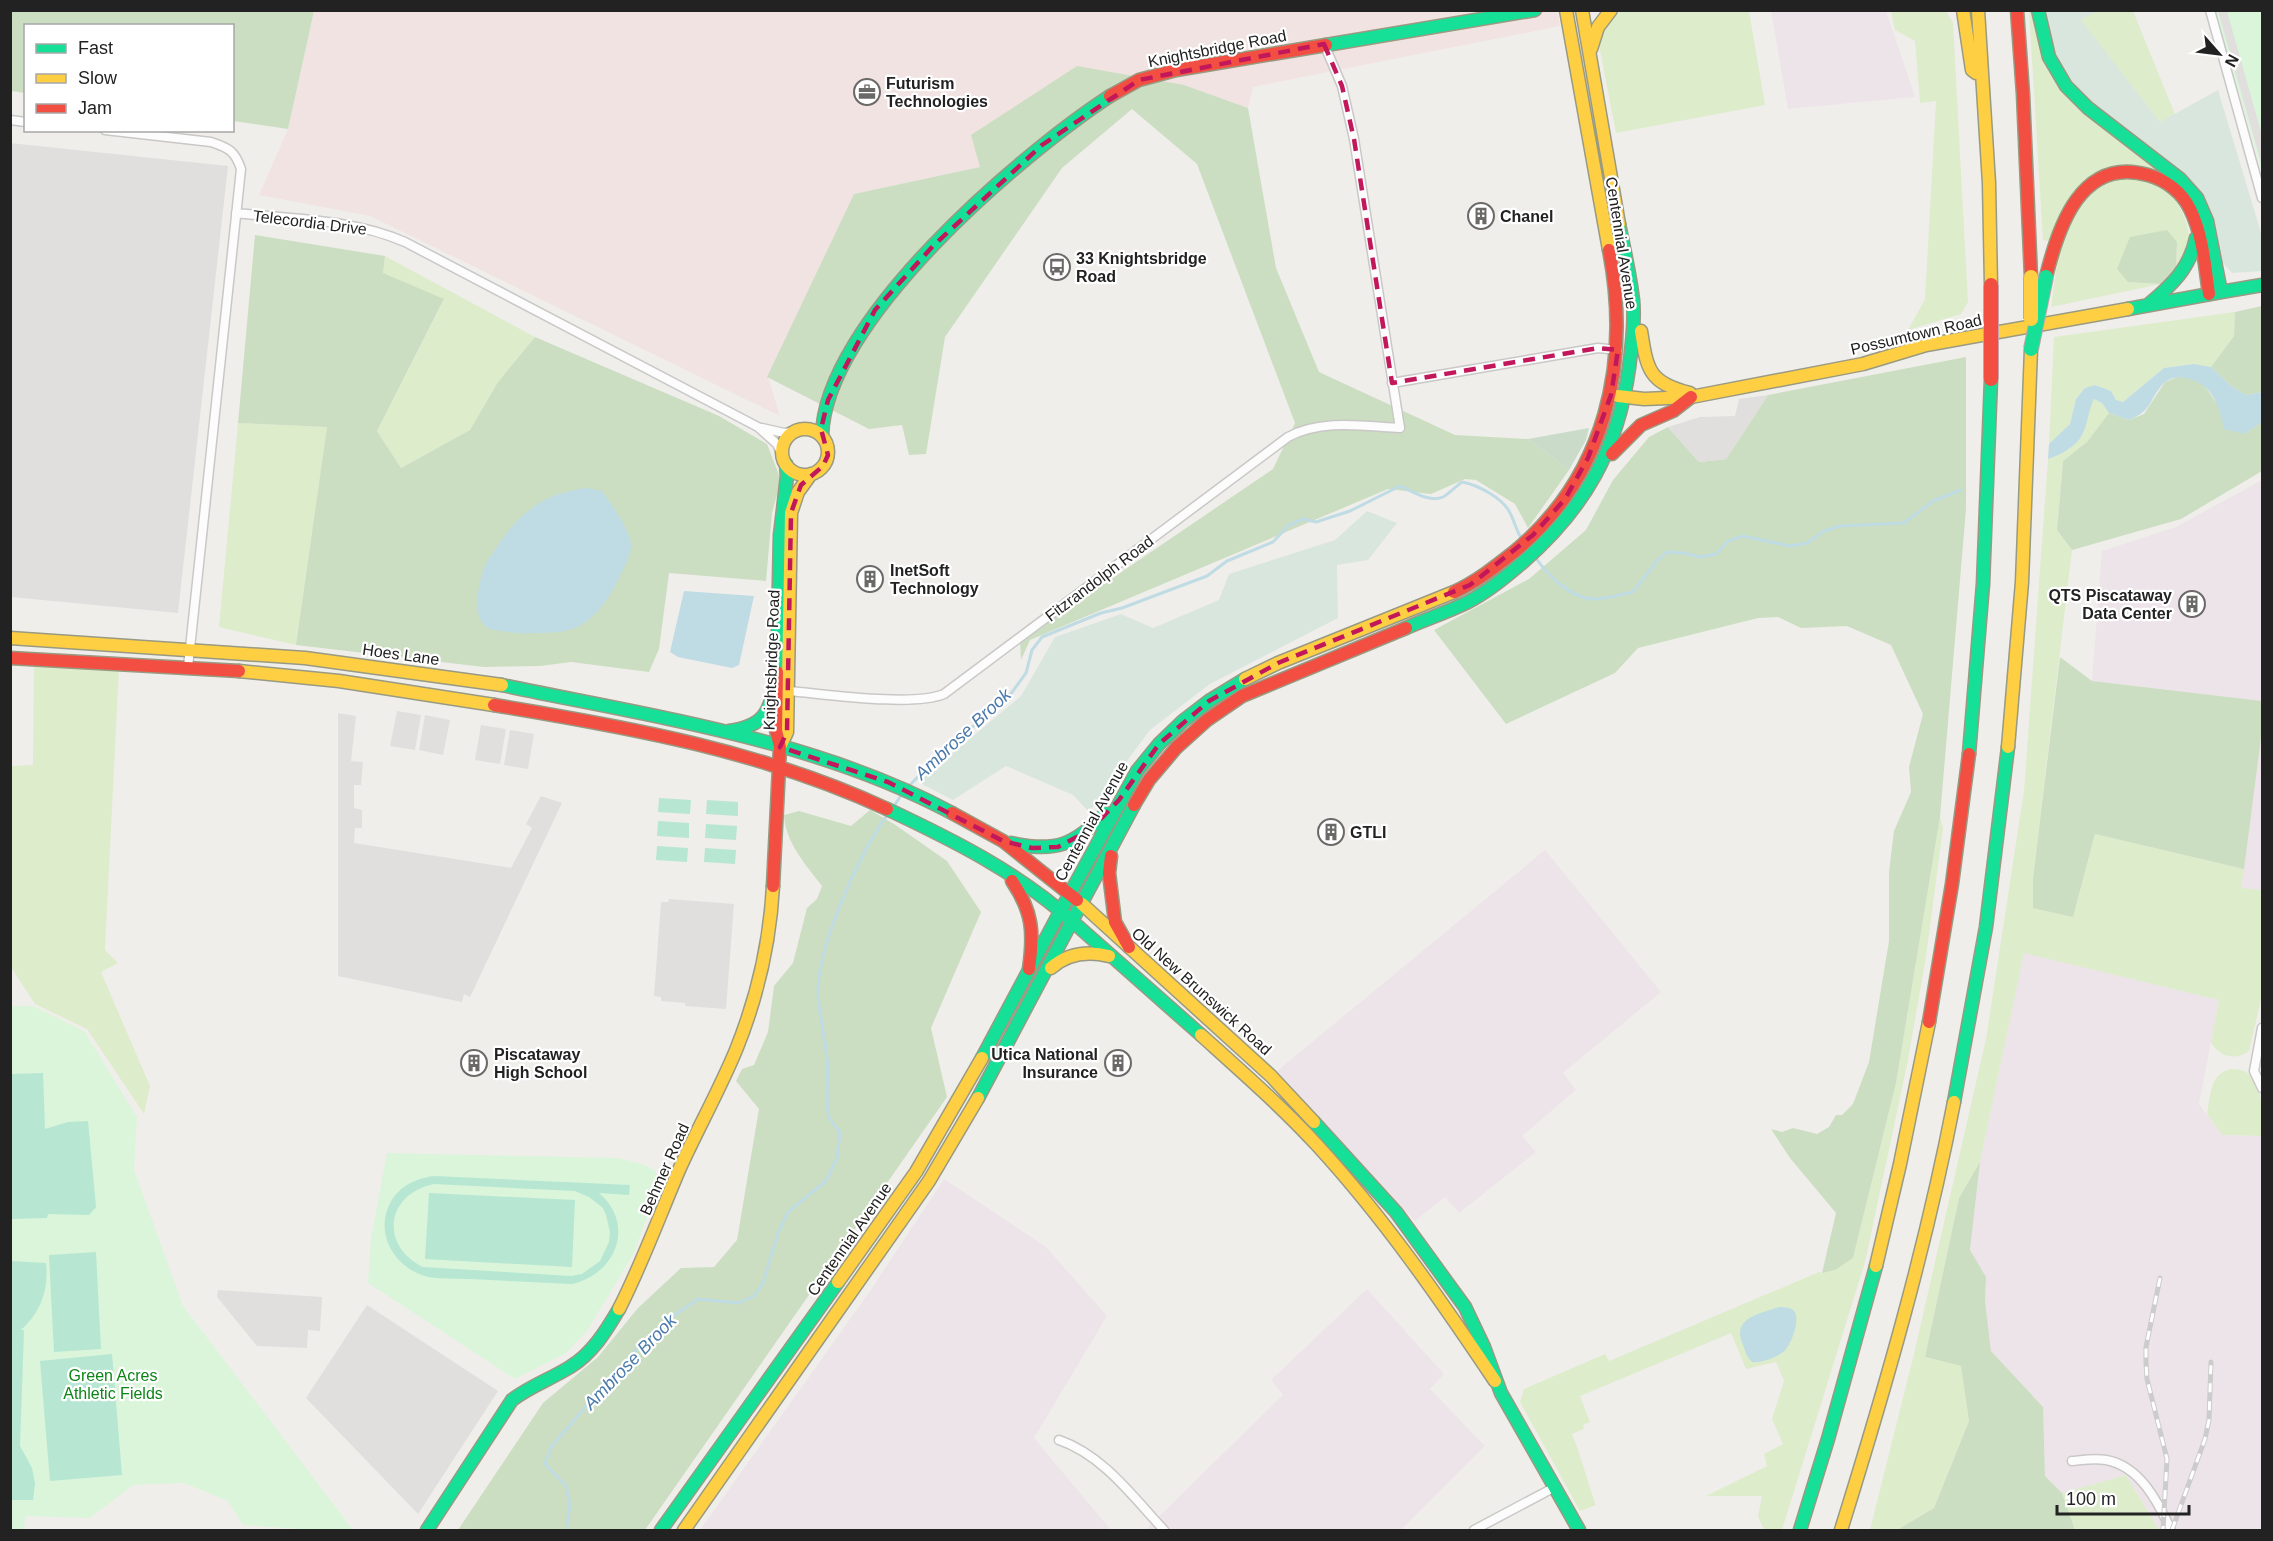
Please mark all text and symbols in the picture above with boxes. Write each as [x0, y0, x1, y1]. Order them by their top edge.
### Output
legend [24, 24, 234, 132]
north arrow [2189, 24, 2249, 84]
street label: Knightsbridge Road [1146, 27, 1288, 70]
text: Fast [78, 38, 113, 58]
text: N [2222, 52, 2242, 70]
text: Slow [78, 68, 118, 88]
place label: Futurism Technologies [886, 75, 988, 110]
office icon: Futurism Technologies [852, 77, 882, 107]
text: Jam [78, 98, 112, 118]
street label: Centennial Avenue [1603, 176, 1640, 311]
building icon: Chanel [1466, 201, 1496, 231]
street label: Telecordia Drive [252, 207, 368, 238]
place label: Chanel [1500, 208, 1553, 225]
place label: 33 Knightsbridge Road [1076, 250, 1207, 285]
bus stop icon: 33 Knightsbridge Road [1042, 252, 1072, 282]
street label: Possumtown Road [1849, 311, 1983, 358]
street label: Fitzrandolph Road [1042, 532, 1157, 625]
place label: InetSoft Technology [890, 562, 979, 597]
building icon: InetSoft Technology [855, 564, 885, 594]
place label: QTS Piscataway Data Center [2048, 587, 2172, 622]
street label: Knightsbridge Road [761, 589, 782, 731]
building icon: QTS Piscataway Data Center [2177, 589, 2207, 619]
street label: Hoes Lane [361, 641, 441, 668]
water label: Ambrose Brook [910, 684, 1016, 784]
street label: Centennial Avenue [1052, 758, 1131, 884]
building icon: GTLI [1316, 817, 1346, 847]
place label: GTLI [1350, 824, 1386, 841]
street label: Old New Brunswick Road [1129, 924, 1275, 1058]
place label: Piscataway High School [494, 1046, 587, 1081]
place label: Utica National Insurance [991, 1046, 1098, 1081]
building icon: Piscataway High School [459, 1048, 489, 1078]
building icon: Utica National Insurance [1103, 1048, 1133, 1078]
street label: Behmer Road [637, 1121, 692, 1218]
street label: Centennial Avenue [804, 1179, 895, 1299]
water label: Ambrose Brook [579, 1310, 681, 1414]
park label: Green Acres Athletic Fields [63, 1367, 163, 1402]
scale bar [2057, 1478, 2189, 1516]
text: 100 m [2066, 1489, 2116, 1509]

